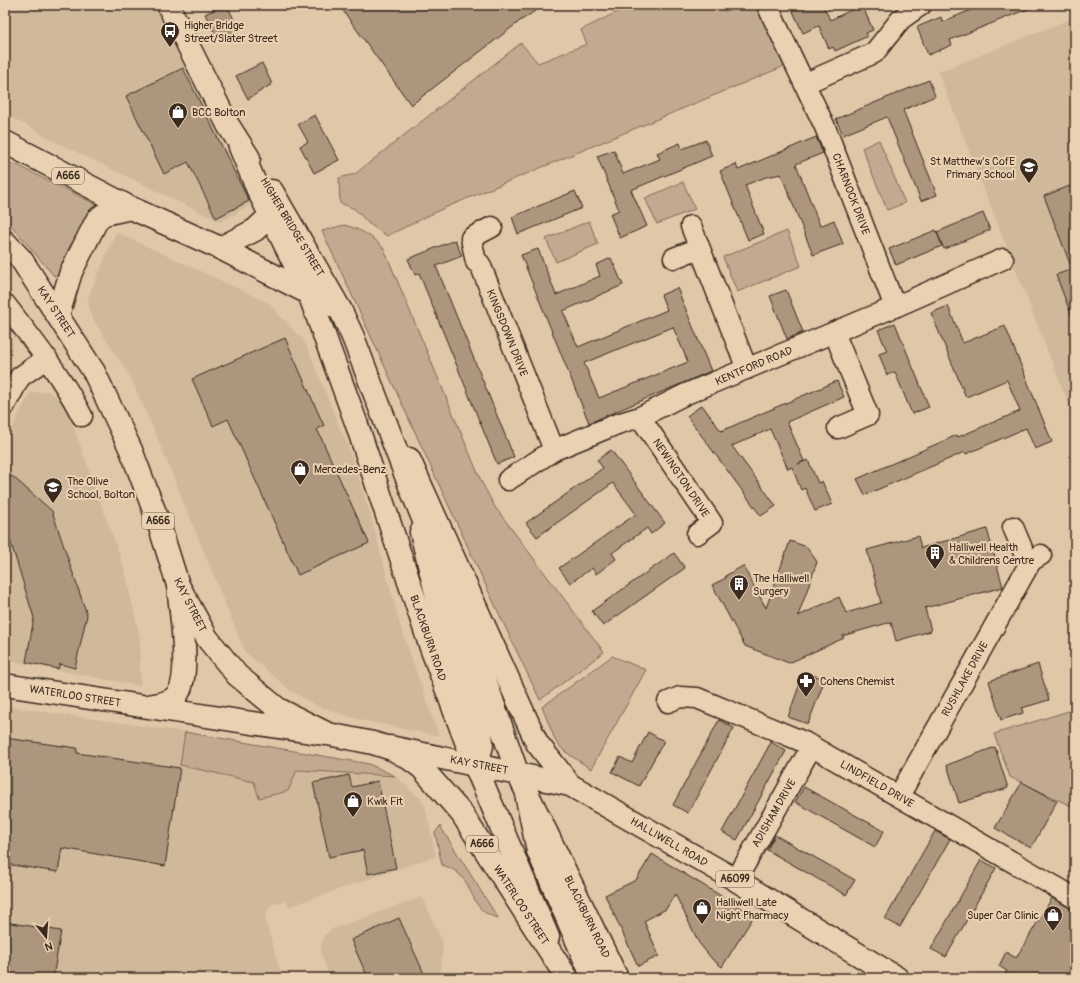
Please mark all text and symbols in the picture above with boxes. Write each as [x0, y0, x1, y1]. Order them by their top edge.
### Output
place label: Higher Bridge Street/Slater Street [184, 19, 278, 45]
bus stop icon: Higher Bridge Street/Slater Street [159, 20, 181, 48]
shop icon: BCC Bolton [167, 101, 189, 129]
place label: BCC Bolton [192, 106, 245, 119]
street label: CHARNOCK DRIVE [829, 151, 873, 237]
place label: St Matthew's CofE Primary School [930, 155, 1015, 181]
school or university icon: St Matthew's CofE Primary School [1018, 156, 1040, 184]
road number: A666 [52, 168, 84, 184]
street label: HIGHER BRIDGE STREET [257, 175, 327, 279]
street label: KAY STREET [34, 284, 78, 340]
street label: KINGSDOWN DRIVE [484, 288, 530, 379]
street label: KENTFORD ROAD [713, 344, 795, 388]
street label: NEWINGTON DRIVE [650, 436, 712, 520]
shop icon: Mercedes-Benz [289, 458, 311, 486]
place label: Mercedes-Benz [314, 463, 386, 476]
place label: The Olive School, Bolton [67, 475, 135, 501]
school or university icon: The Olive School, Bolton [42, 476, 64, 504]
road number: A666 [142, 513, 174, 529]
place label: Halliwell Health & Childrens Centre [949, 541, 1035, 567]
building icon: Halliwell Health & Childrens Centre [924, 542, 946, 570]
place label: The Halliwell Surgery [753, 572, 809, 598]
building icon: The Halliwell Surgery [728, 573, 750, 601]
street label: KAY STREET [171, 576, 209, 634]
street label: BLACKBURN ROAD [407, 593, 449, 683]
street label: RUSHLAKE DRIVE [939, 639, 991, 719]
pharmacy icon: Cohens Chemist [795, 670, 817, 698]
place label: Cohens Chemist [820, 675, 895, 688]
street label: WATERLOO STREET [28, 682, 122, 710]
street label: KAY STREET [449, 753, 509, 777]
street label: LINDFIELD DRIVE [838, 758, 917, 811]
street label: ADISHAM DRIVE [749, 776, 799, 849]
shop icon: Kwik Fit [342, 790, 364, 818]
place label: Kwik Fit [367, 795, 404, 808]
street label: HALLIWELL ROAD [628, 815, 710, 869]
road number: A666 [466, 836, 498, 852]
street label: WATERLOO STREET [490, 863, 552, 947]
road number: A6099 [716, 871, 754, 887]
street label: BLACKBURN ROAD [561, 874, 613, 960]
place label: Halliwell Late Night Pharmacy [716, 896, 789, 922]
shop icon: Halliwell Late Night Pharmacy [691, 897, 713, 925]
shop icon: Super Car Clinic [1042, 904, 1064, 932]
place label: Super Car Clinic [967, 909, 1039, 922]
north arrow [26, 917, 66, 957]
text: N [43, 939, 54, 954]

